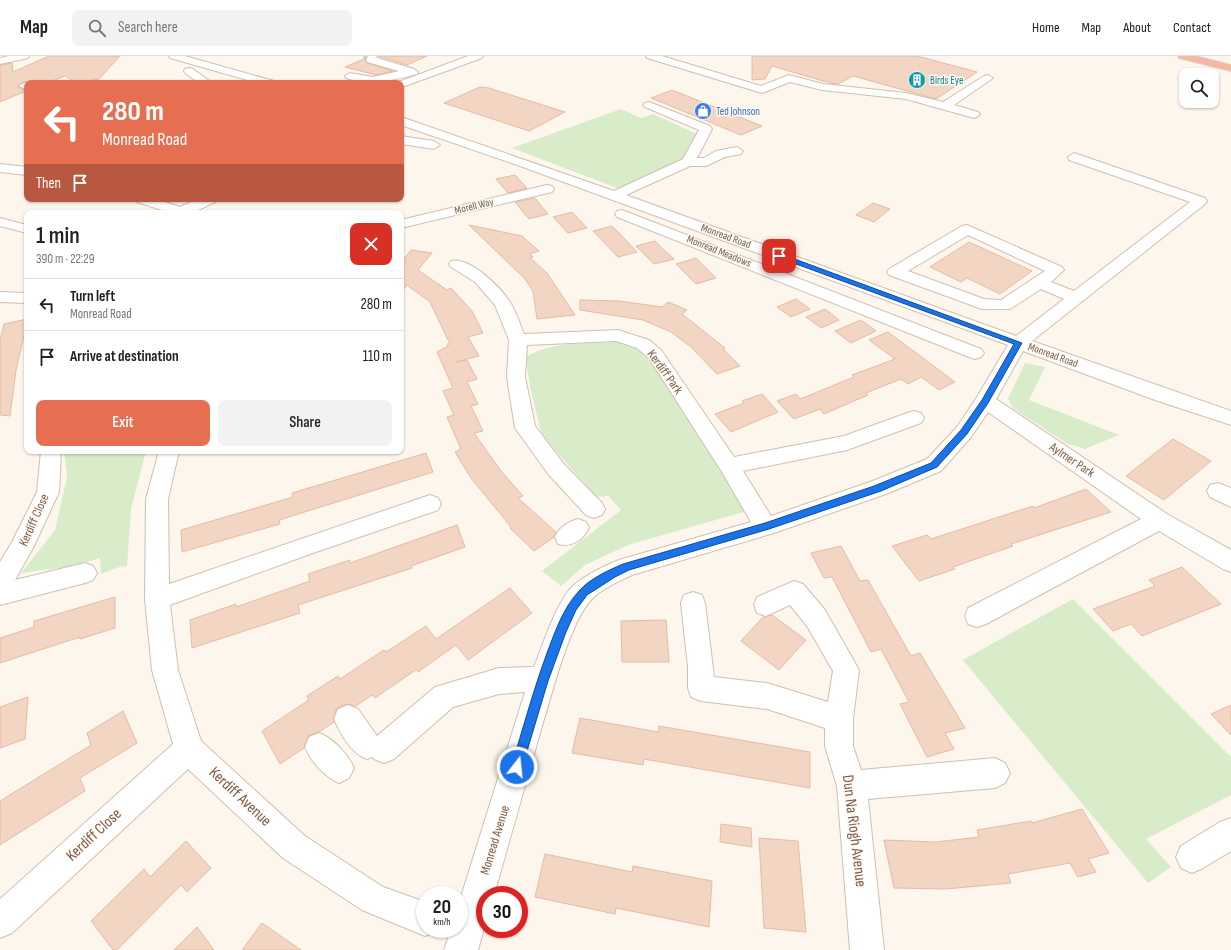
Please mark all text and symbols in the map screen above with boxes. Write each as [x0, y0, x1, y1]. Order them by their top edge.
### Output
search box [72, 10, 352, 46]
text: Map [20, 16, 48, 39]
icon: search [86, 17, 108, 39]
text: Search here [118, 18, 178, 37]
text: Home [1032, 19, 1060, 36]
text: Map [1082, 19, 1101, 36]
text: About [1123, 19, 1151, 36]
text: Contact [1173, 19, 1211, 36]
map controls [1179, 68, 1219, 108]
button: search [1179, 68, 1219, 108]
building icon: Birds Eye [907, 70, 927, 90]
place label: Birds Eye [930, 74, 963, 87]
text: 280 m [102, 95, 164, 128]
icon: left [36, 96, 88, 148]
shop icon: Ted Johnson [693, 101, 713, 121]
place label: Ted Johnson [716, 105, 760, 118]
text: Monread Road [102, 129, 187, 150]
icon: arrive [69, 172, 91, 194]
text: Then [36, 174, 61, 193]
street label: Morell Way [453, 195, 496, 217]
text: 1 min [36, 221, 80, 250]
street label: Monread Road [699, 221, 753, 251]
button: close [350, 223, 392, 265]
street label: Monread Meadows [685, 232, 753, 270]
pin [762, 239, 796, 273]
icon: arrive [768, 245, 790, 267]
text: 390 m · 22:29 [36, 251, 94, 267]
text: Turn left [70, 287, 115, 306]
icon: left [36, 294, 58, 316]
text: 280 m [361, 295, 392, 314]
text: Monread Road [70, 306, 132, 322]
street label: Monread Road [1026, 340, 1080, 370]
icon: arrive [36, 346, 58, 368]
text: Arrive at destination [70, 347, 179, 366]
text: 110 m [363, 347, 392, 366]
street label: Kerdiff Park [644, 347, 686, 397]
button: Exit [36, 400, 210, 446]
button: Share [218, 400, 392, 446]
street label: Aylmer Park [1045, 438, 1098, 481]
street label: Kerdiff Close [15, 491, 53, 549]
position arrow [496, 746, 538, 788]
street label: Kerdiff Avenue [205, 763, 275, 831]
street label: Dun Na Riogh Avenue [838, 774, 870, 888]
street label: Monread Avenue [477, 803, 513, 877]
street label: Kerdiff Close [62, 805, 126, 865]
speed limit sign: 30 [476, 886, 528, 938]
text: 20 [433, 895, 451, 919]
text: km/h [433, 916, 451, 928]

